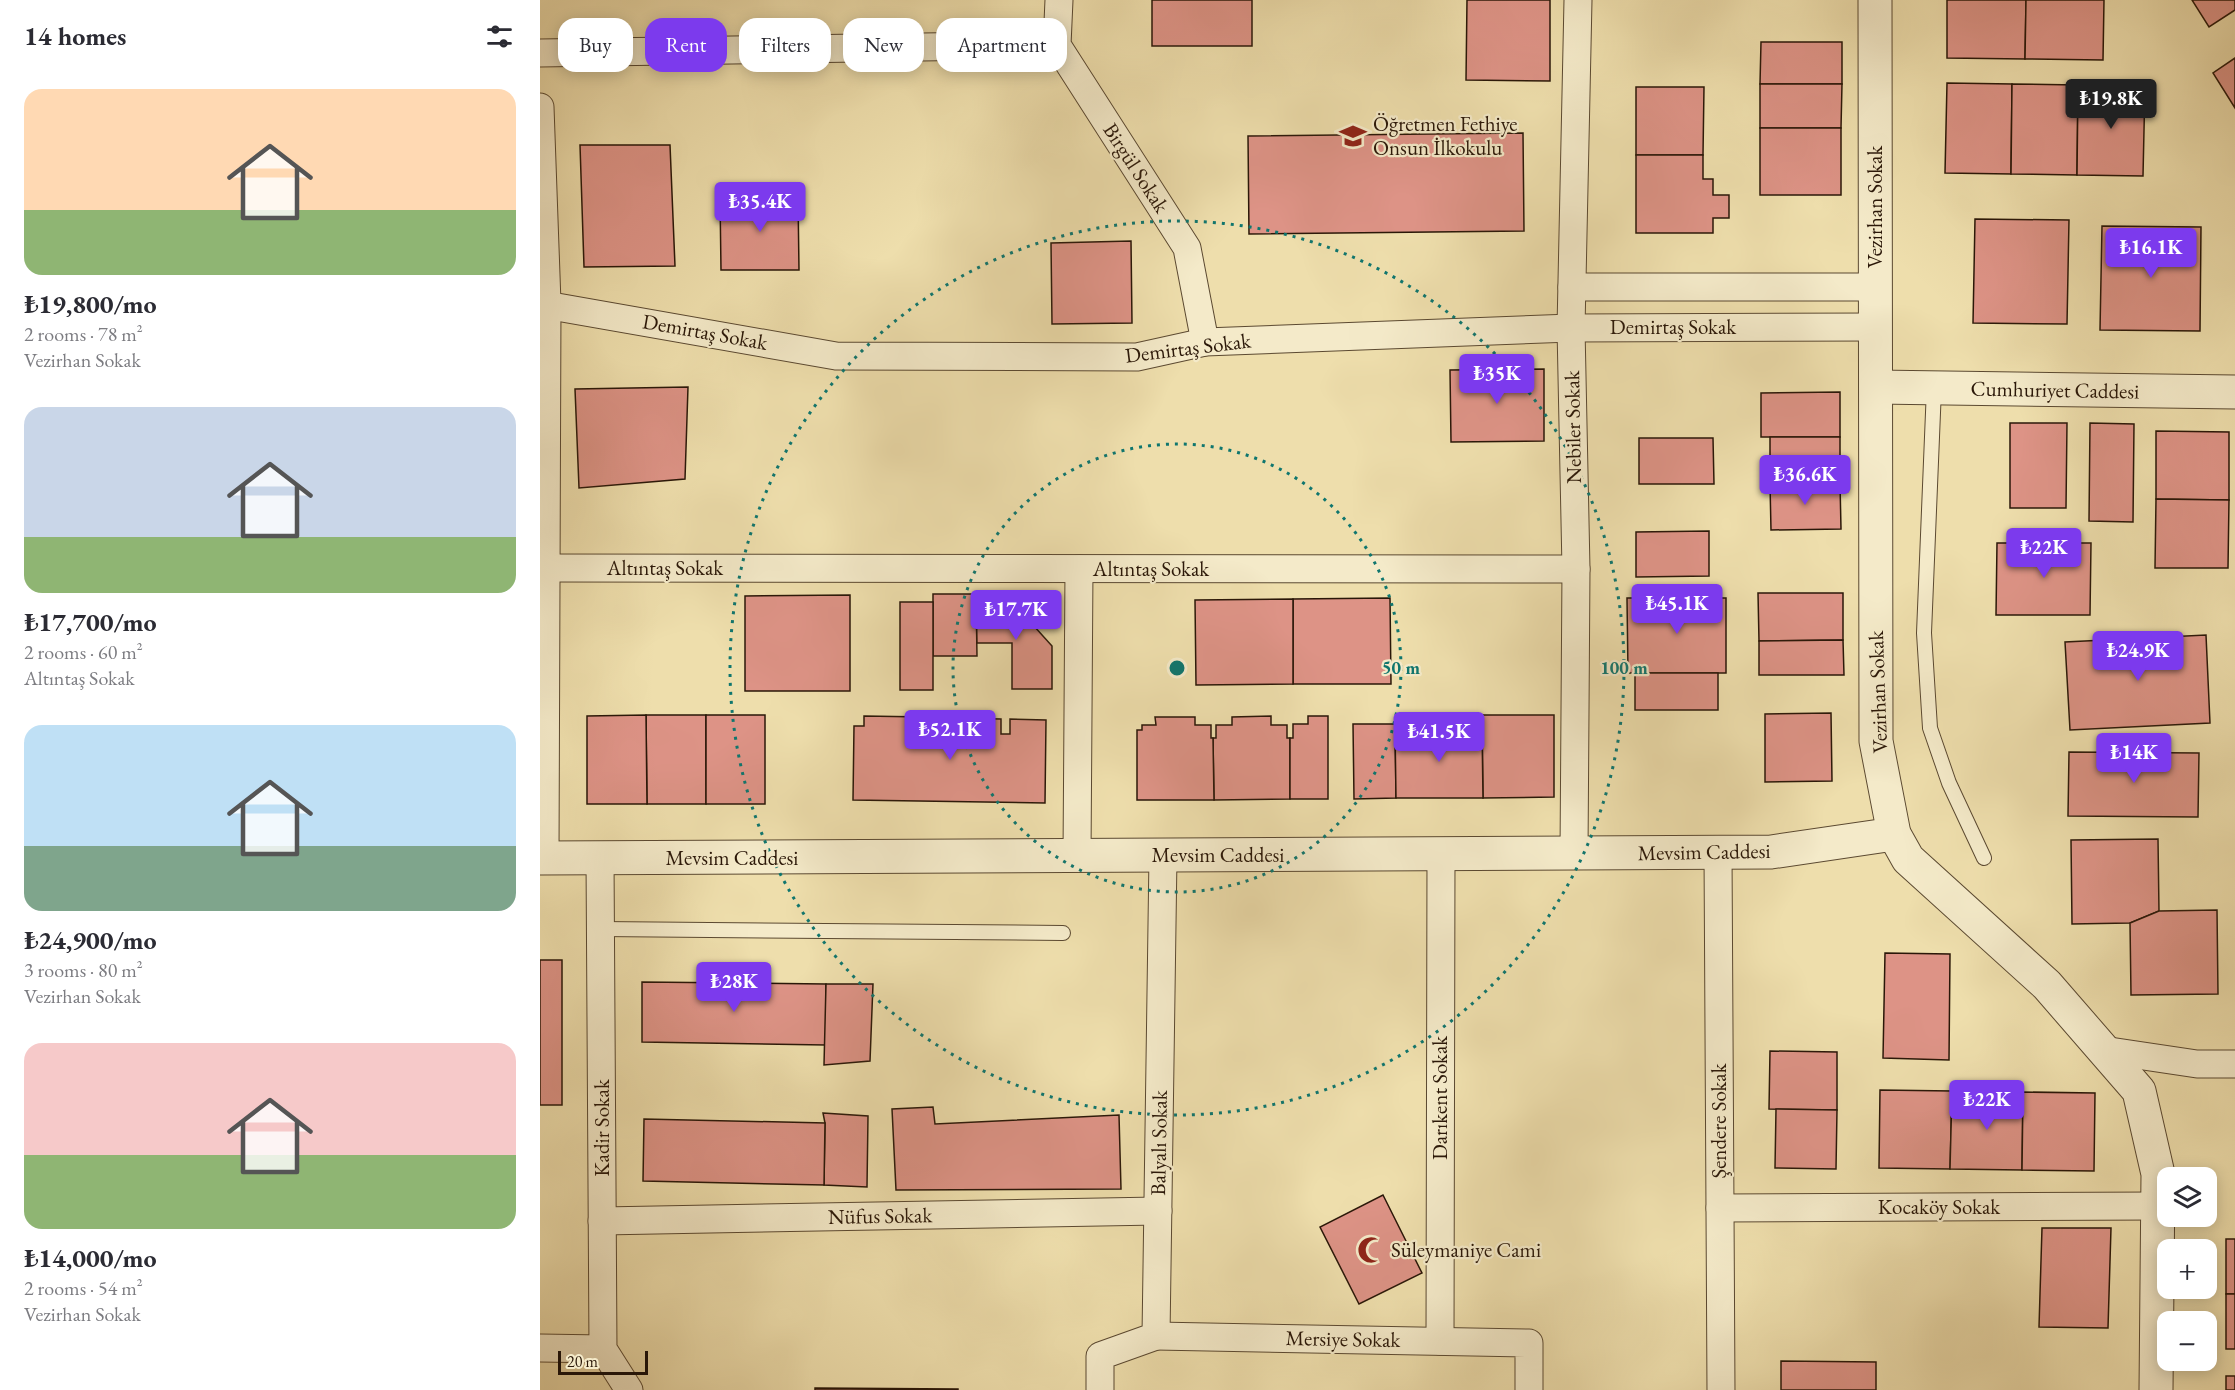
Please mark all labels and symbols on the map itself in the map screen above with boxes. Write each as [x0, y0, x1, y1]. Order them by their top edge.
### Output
pin: ₺19.8K [2062, 79, 2160, 130]
place label: Öğretmen Fethiye Onsun İlkokulu [1373, 110, 1518, 161]
street label: Birgül Sokak [1097, 118, 1176, 219]
school or university icon: Öğretmen Fethiye Onsun İlkokulu [1338, 121, 1368, 151]
street label: Vezirhan Sokak [1861, 145, 1888, 268]
pin: ₺35.4K [711, 182, 809, 233]
pin: ₺16.1K [2102, 228, 2200, 279]
street label: Demirtaş Sokak [640, 307, 771, 356]
street label: Demirtaş Sokak [1610, 313, 1737, 340]
street label: Demirtaş Sokak [1124, 326, 1253, 369]
pin: ₺35K [1461, 354, 1533, 405]
street label: Nebiler Sokak [1558, 369, 1587, 484]
street label: Cumhuriyet Caddesi [1970, 375, 2140, 404]
pin: ₺36.6K [1756, 455, 1854, 506]
pin: ₺22K [2008, 528, 2080, 579]
street label: Altıntaş Sokak [606, 554, 724, 581]
street label: Altıntaş Sokak [1092, 555, 1210, 582]
pin: ₺45.1K [1628, 584, 1726, 635]
pin: ₺17.7K [967, 590, 1065, 641]
street label: Vezirhan Sokak [1862, 629, 1893, 754]
pin: ₺24.9K [2089, 631, 2187, 682]
text: 50 m [1382, 656, 1420, 679]
text: 100 m [1600, 656, 1648, 679]
centre of rings [1167, 658, 1187, 678]
pin: ₺52.1K [901, 710, 999, 761]
pin: ₺41.5K [1390, 712, 1488, 763]
pin: ₺14K [2098, 733, 2170, 784]
street label: Mevsim Caddesi [1637, 837, 1771, 866]
street label: Mevsim Caddesi [1151, 841, 1285, 868]
street label: Mevsim Caddesi [665, 844, 799, 871]
pin: ₺28K [698, 962, 770, 1013]
street label: Darıkent Sokak [1426, 1035, 1453, 1160]
street label: Şendere Sokak [1705, 1062, 1732, 1179]
street label: Kadir Sokak [588, 1078, 615, 1177]
pin: ₺22K [1951, 1080, 2023, 1131]
street label: Balyalı Sokak [1144, 1089, 1173, 1196]
street label: Kocaköy Sokak [1878, 1193, 2001, 1220]
street label: Nüfus Sokak [828, 1201, 934, 1230]
mosque icon: Süleymaniye Cami [1356, 1235, 1386, 1265]
place label: Süleymaniye Cami [1391, 1236, 1541, 1263]
street label: Mersiye Sokak [1285, 1324, 1402, 1353]
scale bar [558, 1348, 648, 1376]

